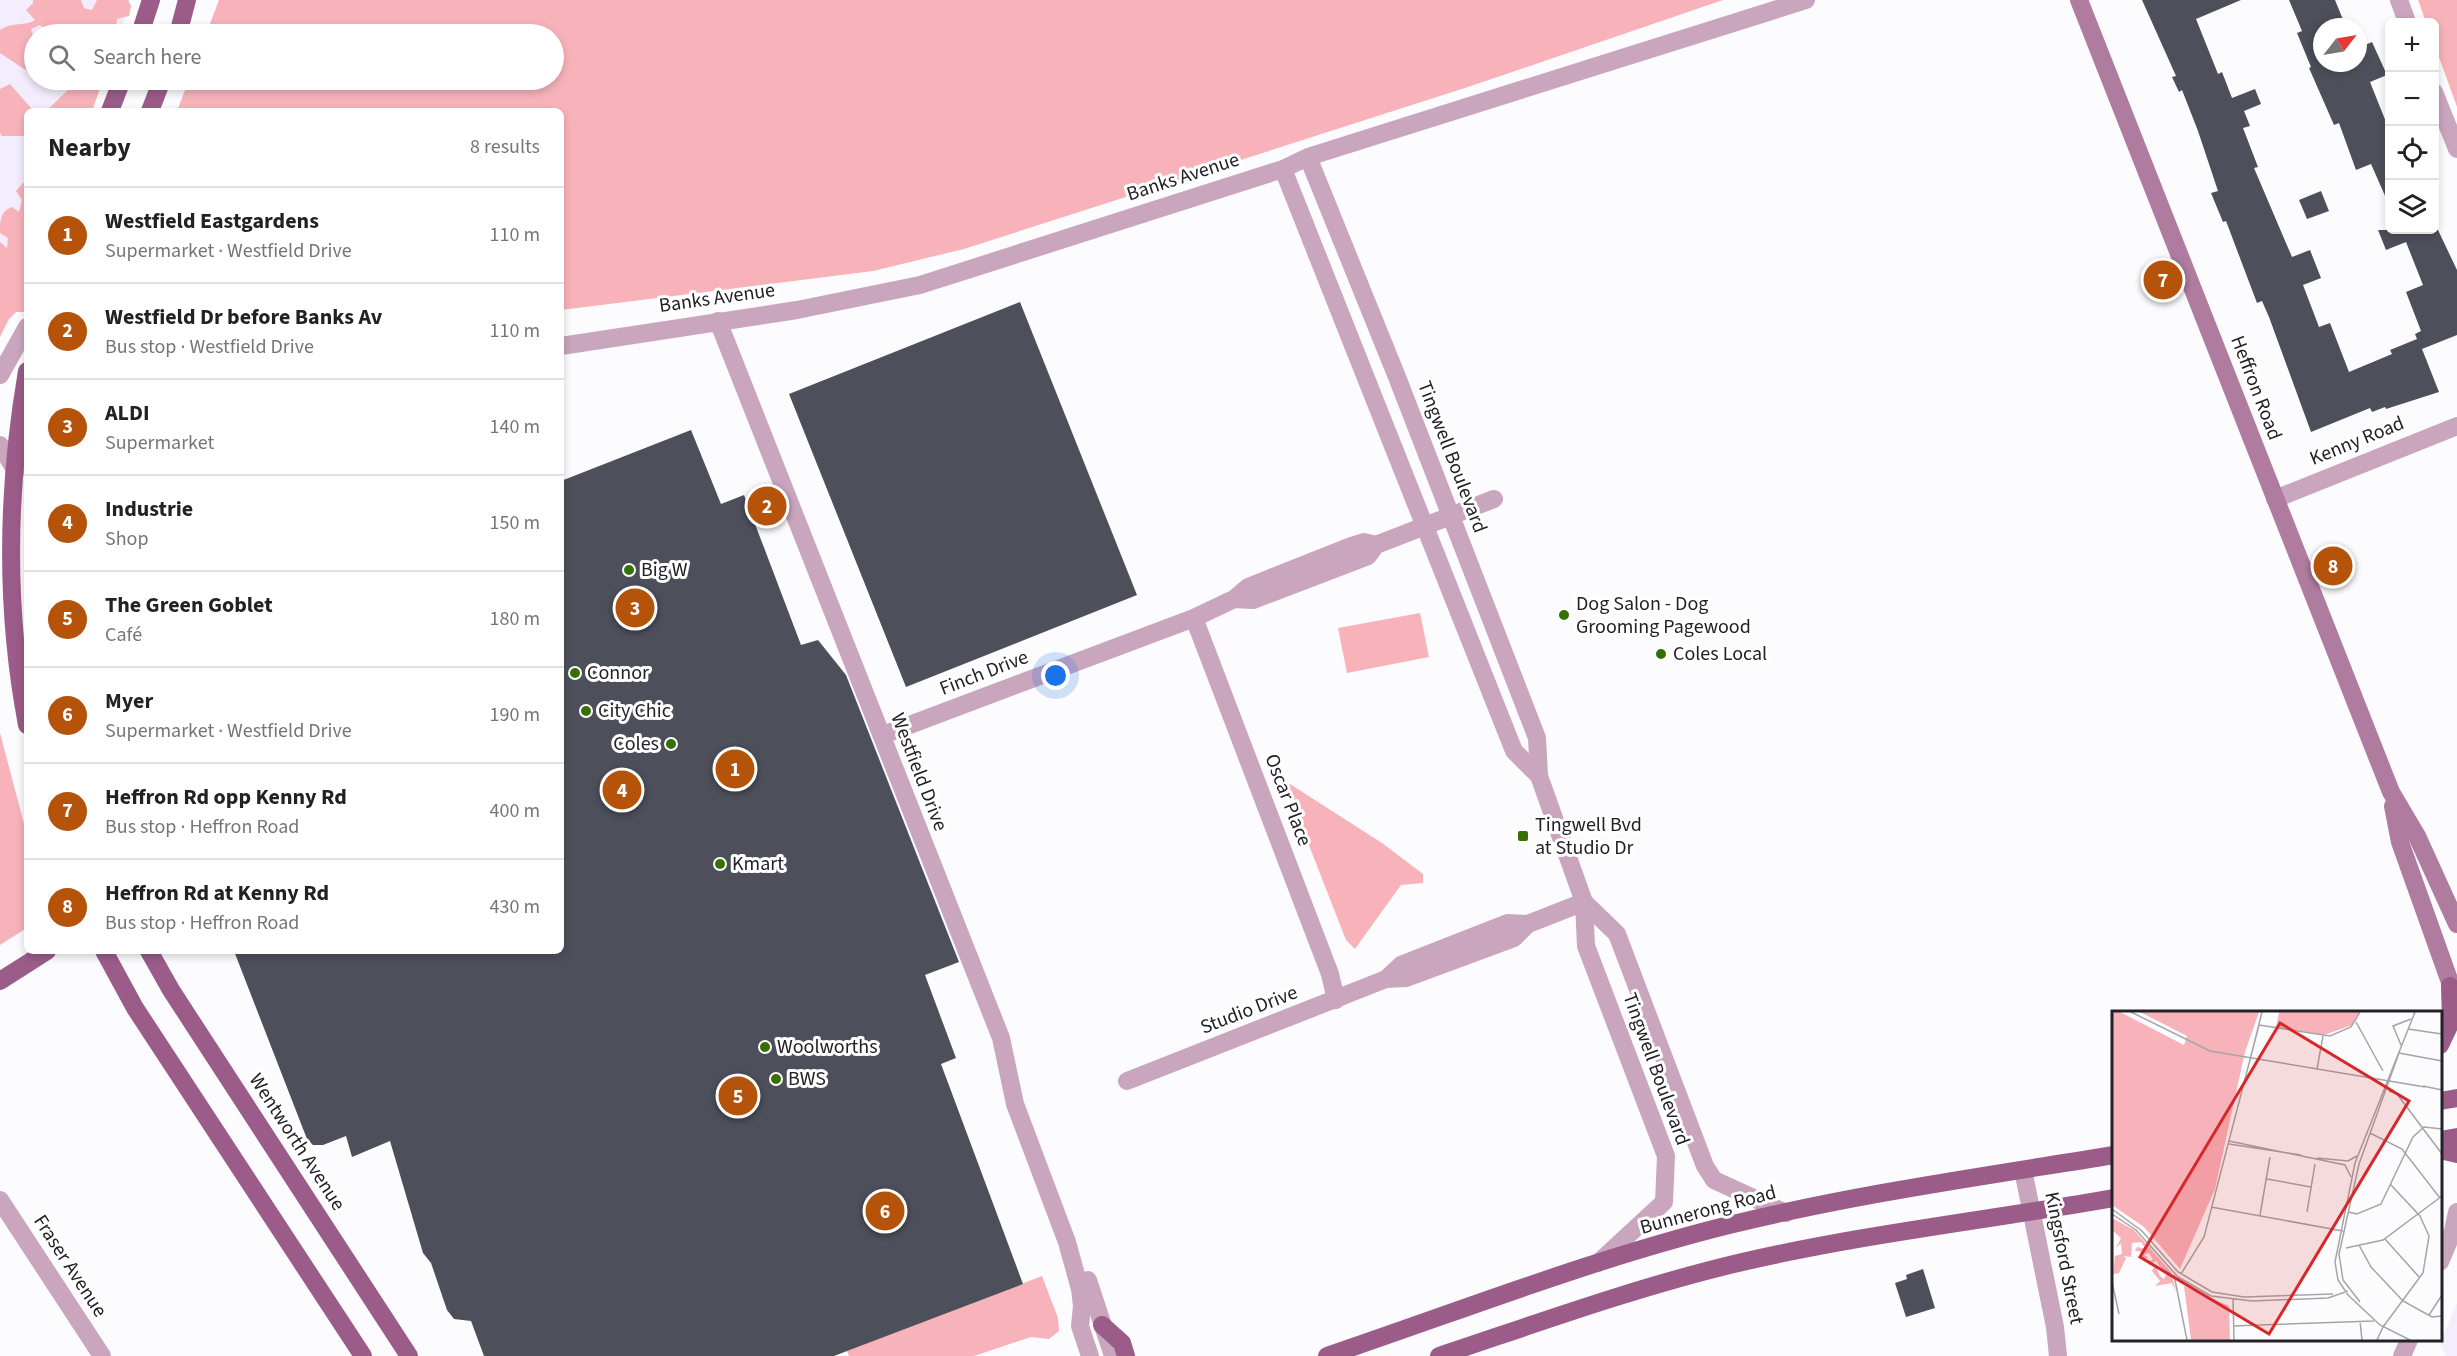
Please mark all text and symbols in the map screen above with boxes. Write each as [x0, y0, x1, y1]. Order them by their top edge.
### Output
north arrow [2313, 18, 2367, 72]
map controls [2385, 18, 2439, 234]
button: + [2385, 18, 2439, 72]
search box [24, 24, 564, 90]
icon: search [45, 41, 78, 74]
text: Search here [93, 41, 201, 73]
button: − [2385, 72, 2439, 126]
button: locate [2385, 126, 2439, 180]
text: Nearby [48, 129, 131, 166]
text: 8 results [470, 133, 540, 161]
street label: Banks Avenue [1123, 146, 1243, 208]
button: layers [2385, 180, 2439, 234]
text: Westfield Eastgardens [105, 205, 319, 237]
text: 1 [62, 221, 73, 249]
text: 110 m [490, 221, 540, 249]
text: Supermarket · Westfield Drive [105, 237, 352, 265]
pin: 7 [2144, 258, 2182, 302]
street label: Banks Avenue [657, 276, 777, 320]
text: Westfield Dr before Banks Av [105, 301, 382, 333]
text: 2 [62, 317, 73, 345]
text: 110 m [490, 317, 540, 345]
street label: Heffron Road [2223, 332, 2289, 444]
text: Bus stop · Westfield Drive [105, 333, 314, 361]
street label: Tingwell Boulevard [1410, 377, 1494, 537]
text: ALDI [105, 397, 150, 429]
street label: Kenny Road [2306, 409, 2408, 473]
text: 3 [62, 413, 73, 441]
text: 140 m [490, 413, 540, 441]
text: Supermarket [105, 429, 214, 457]
pin: 2 [748, 484, 786, 528]
text: Industrie [105, 493, 193, 525]
text: 4 [62, 509, 73, 537]
text: 150 m [490, 509, 540, 537]
text: Shop [105, 525, 149, 553]
pin: 8 [2314, 544, 2352, 588]
place label: Big W [641, 556, 688, 584]
marker: Big W [622, 563, 636, 577]
pin: 3 [616, 586, 654, 630]
text: The Green Goblet [105, 589, 273, 621]
place label: Dog Salon - Dog Grooming Pagewood [1576, 590, 1751, 641]
text: 5 [62, 605, 73, 633]
text: 180 m [490, 605, 540, 633]
marker: Dog Salon - Dog Grooming Pagewood [1557, 608, 1571, 622]
text: Café [105, 621, 142, 649]
place label: Coles Local [1673, 640, 1767, 668]
street label: Finch Drive [936, 643, 1033, 703]
marker: Coles Local [1654, 647, 1668, 661]
place label: Connor [587, 659, 649, 687]
your location [1041, 661, 1070, 690]
marker: Connor [568, 666, 582, 680]
text: Myer [105, 685, 153, 717]
place label: City Chic [598, 697, 671, 725]
text: 6 [62, 701, 73, 729]
text: 190 m [490, 701, 540, 729]
marker: City Chic [579, 704, 593, 718]
street label: Westfield Drive [884, 709, 954, 835]
text: Supermarket · Westfield Drive [105, 717, 352, 745]
place label: Coles [613, 730, 659, 758]
marker: Coles [664, 737, 678, 751]
pin: 1 [716, 746, 754, 792]
street label: Oscar Place [1258, 750, 1318, 850]
pin: 4 [602, 768, 642, 812]
text: Heffron Rd opp Kenny Rd [105, 781, 347, 813]
text: 7 [62, 797, 73, 825]
text: 400 m [490, 797, 540, 825]
place label: Tingwell Bvd at Studio Dr [1535, 811, 1642, 862]
text: Bus stop · Heffron Road [105, 813, 299, 841]
marker: Tingwell Bvd at Studio Dr [1516, 829, 1530, 843]
place label: Kmart [732, 850, 784, 878]
marker: Kmart [713, 857, 727, 871]
text: Heffron Rd at Kenny Rd [105, 877, 329, 909]
text: 8 [62, 893, 73, 921]
text: 430 m [490, 893, 540, 921]
text: Bus stop · Heffron Road [105, 909, 299, 937]
street label: Studio Drive [1196, 979, 1302, 1041]
street label: Tingwell Boulevard [1615, 989, 1697, 1149]
inset map [2112, 1011, 2442, 1341]
place label: Woolworths [777, 1033, 878, 1061]
marker: Woolworths [758, 1040, 772, 1054]
place label: BWS [788, 1065, 826, 1093]
street label: Wentworth Avenue [242, 1068, 352, 1216]
marker: BWS [769, 1072, 783, 1086]
pin: 5 [718, 1074, 758, 1118]
street label: Bunnerong Road [1637, 1178, 1779, 1242]
pin: 6 [866, 1188, 904, 1234]
street label: Kingsford Street [2037, 1189, 2091, 1327]
street label: Fraser Avenue [26, 1209, 114, 1323]

